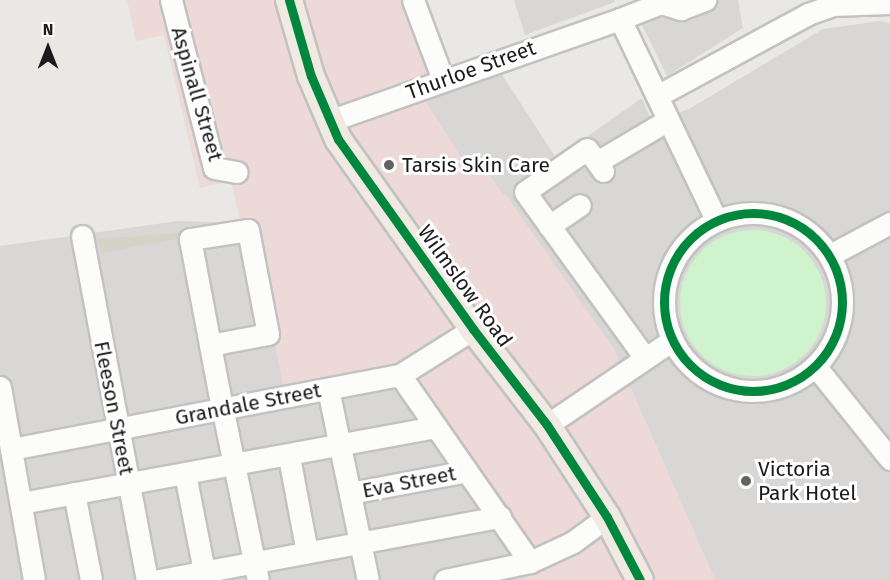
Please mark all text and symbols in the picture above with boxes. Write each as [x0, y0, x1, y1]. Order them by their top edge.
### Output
north arrow [18, 18, 78, 78]
text: N [43, 20, 53, 39]
street label: Aspinall Street [166, 24, 228, 164]
street label: Thurloe Street [403, 35, 539, 105]
place label: Tarsis Skin Care [402, 152, 550, 178]
marker: Tarsis Skin Care [380, 156, 398, 174]
street label: Wilmslow Road [412, 220, 518, 352]
street label: Fleeson Street [89, 339, 139, 477]
street label: Grandale Street [173, 377, 323, 431]
place label: Victoria Park Hotel [758, 456, 856, 506]
street label: Eva Street [360, 461, 458, 503]
marker: Victoria Park Hotel [739, 474, 753, 488]

